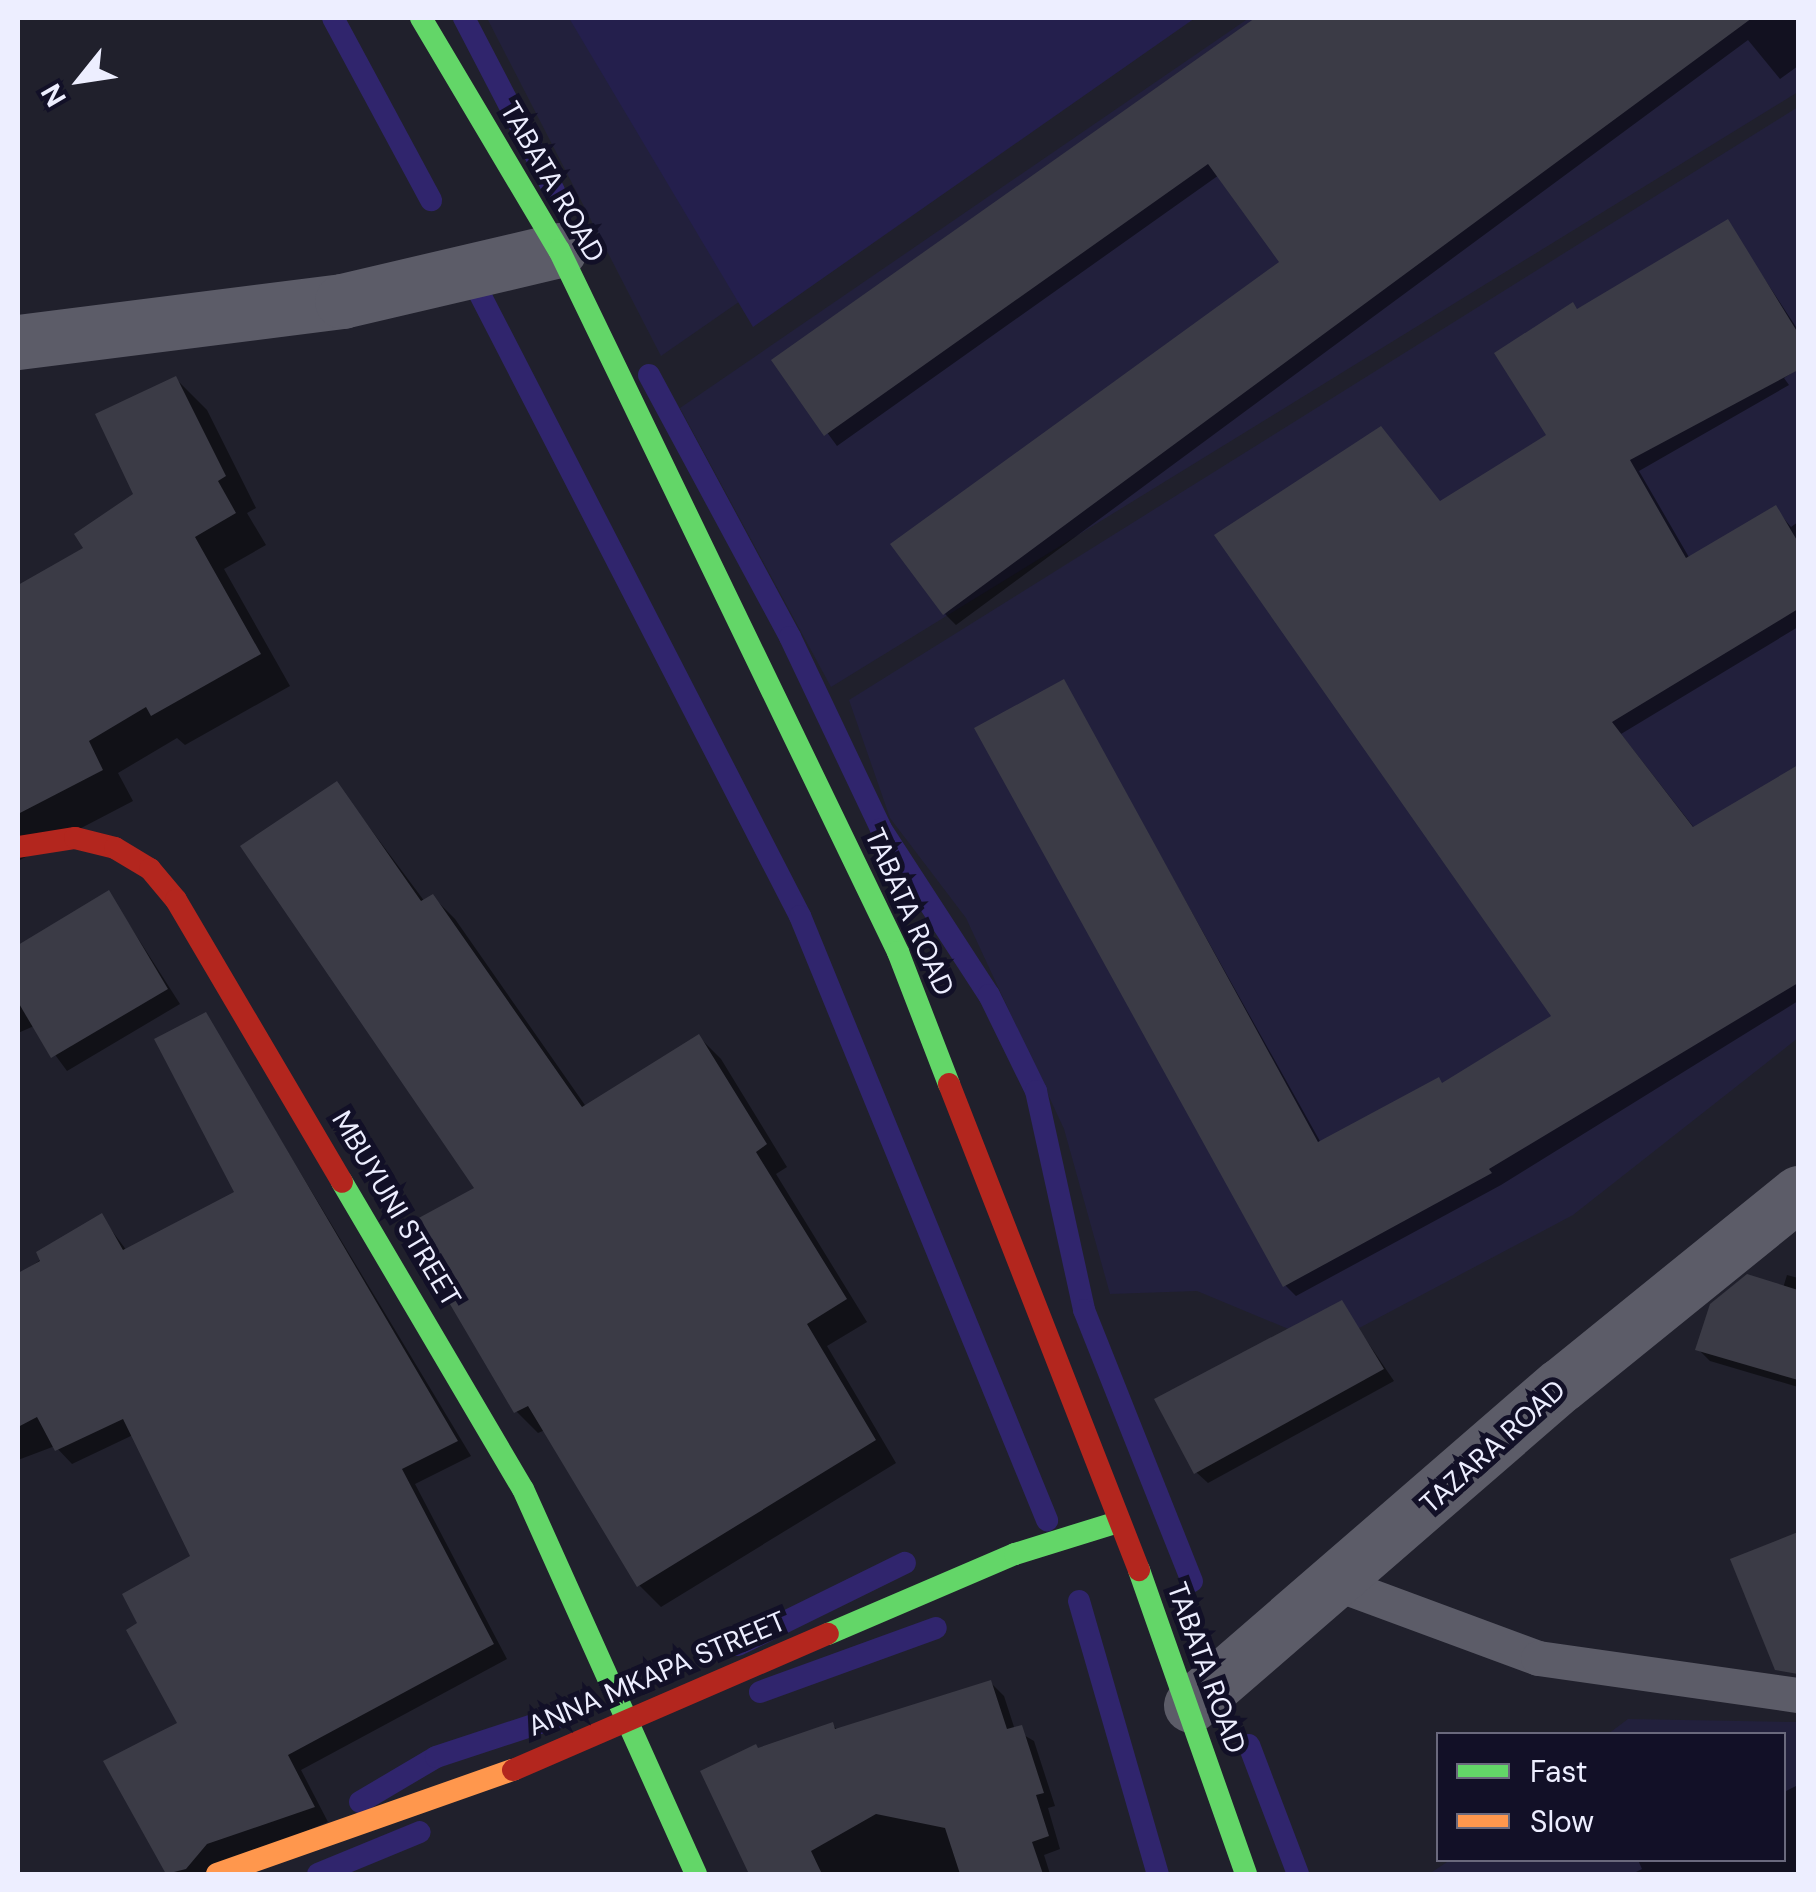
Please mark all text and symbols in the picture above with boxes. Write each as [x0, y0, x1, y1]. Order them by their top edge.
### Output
north arrow [30, 30, 130, 130]
text: N [32, 77, 75, 113]
street label: TABATA ROAD [493, 96, 611, 268]
street label: TABATA ROAD [857, 823, 961, 1001]
street label: MBUYUNI STREET [324, 1105, 468, 1313]
street label: TAZARA ROAD [1414, 1373, 1572, 1521]
street label: TABATA ROAD [1160, 1578, 1252, 1758]
street label: ANNA MKAPA STREET [523, 1604, 791, 1744]
legend [1436, 1732, 1786, 1862]
text: Fast [1530, 1752, 1588, 1791]
text: Slow [1530, 1802, 1594, 1841]

